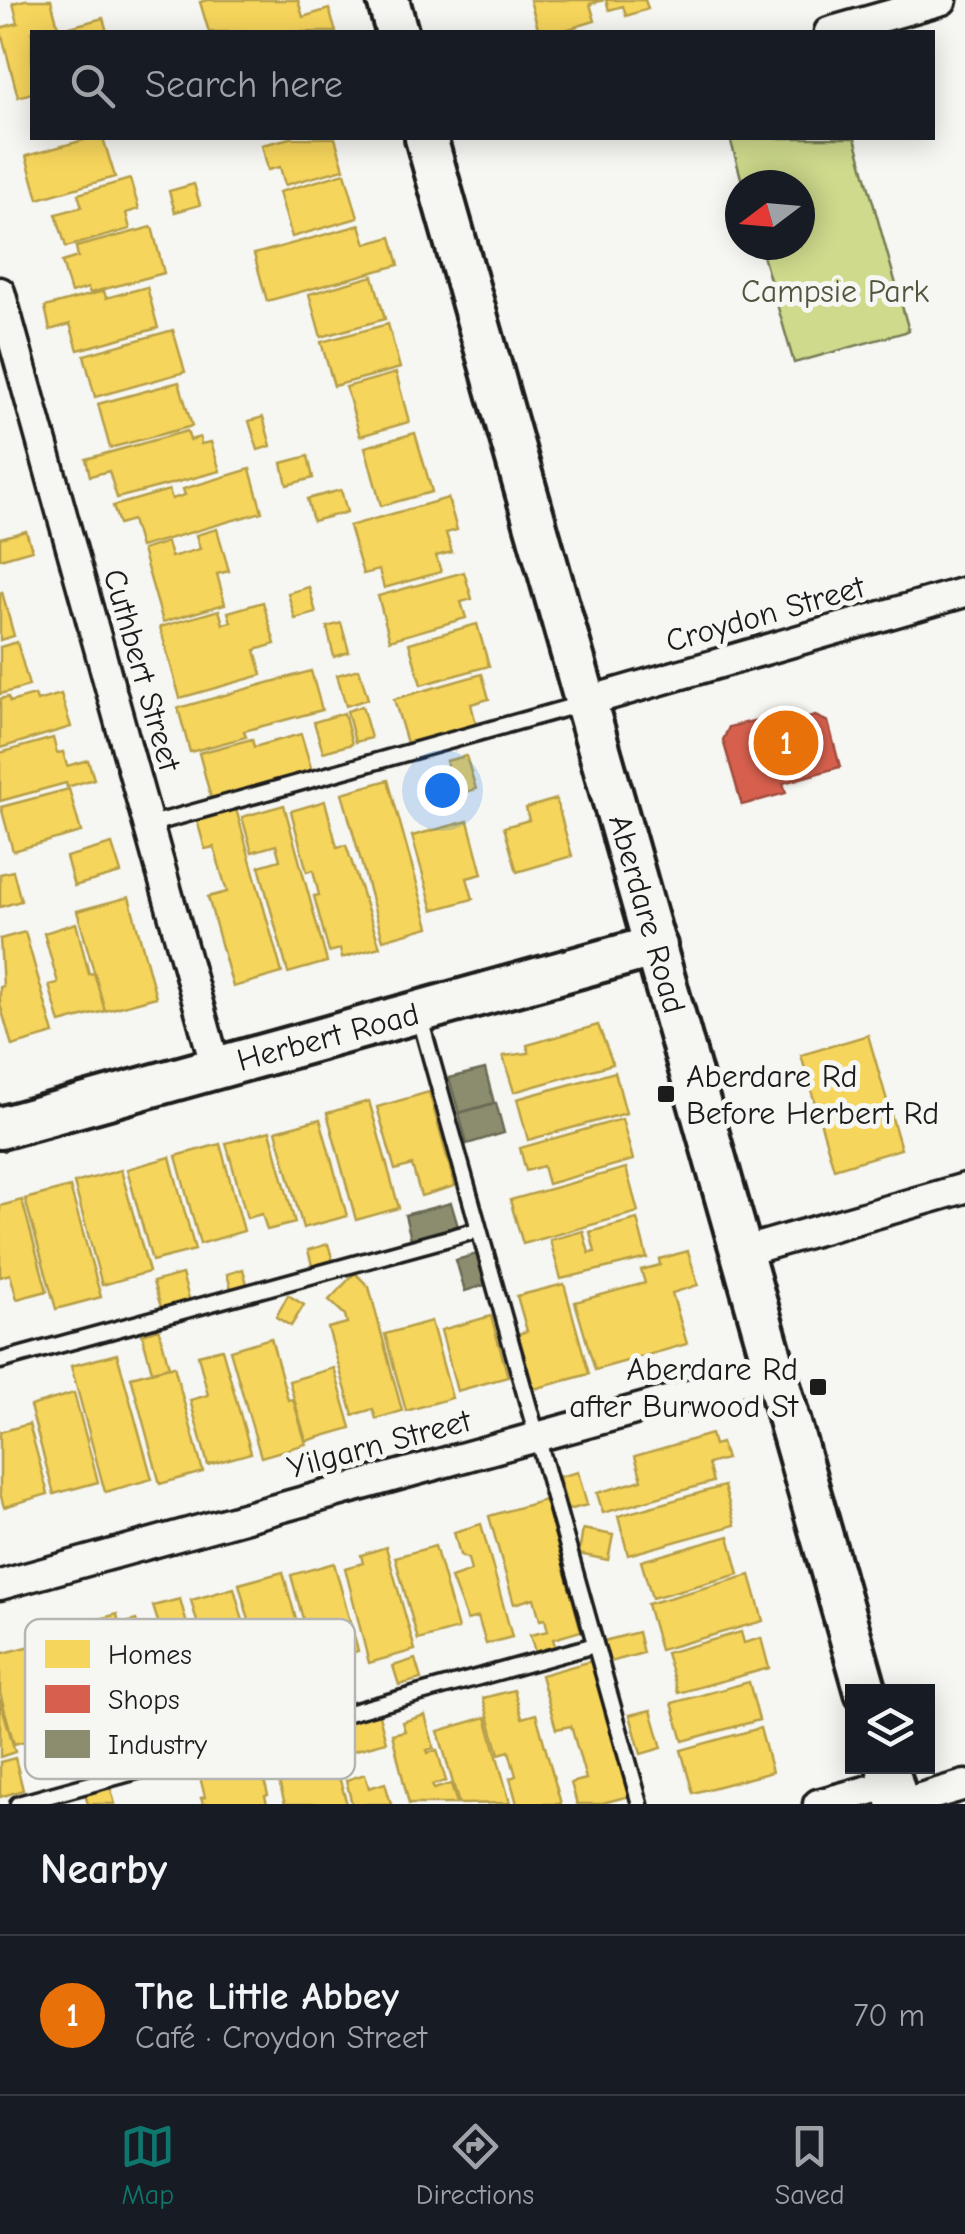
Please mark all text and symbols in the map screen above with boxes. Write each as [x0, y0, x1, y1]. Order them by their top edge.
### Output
search box [30, 30, 935, 140]
icon: search [65, 58, 120, 113]
text: Search here [145, 63, 343, 107]
north arrow [725, 170, 815, 260]
park label: Campsie Park [741, 273, 929, 310]
street label: Cuthbert Street [96, 565, 189, 776]
street label: Croydon Street [661, 568, 869, 660]
pin: 1 [754, 706, 818, 780]
your location [417, 765, 468, 816]
street label: Aberdare Road [601, 810, 693, 1018]
street label: Herbert Road [233, 995, 423, 1079]
place label: Aberdare Rd Before Herbert Rd [686, 1058, 939, 1132]
marker: Aberdare Rd Before Herbert Rd [655, 1083, 677, 1105]
place label: Aberdare Rd after Burwood St [569, 1351, 799, 1425]
marker: Aberdare Rd after Burwood St [807, 1376, 829, 1398]
street label: Yilgarn Street [283, 1402, 475, 1486]
legend [25, 1619, 355, 1779]
text: Homes [108, 1639, 192, 1671]
text: Shops [108, 1684, 180, 1716]
map controls [845, 1684, 935, 1774]
button: layers [845, 1684, 935, 1774]
text: Industry [108, 1729, 207, 1761]
text: Nearby [40, 1845, 167, 1894]
text: The Little Abbey [135, 1975, 399, 2019]
text: 1 [66, 1997, 79, 2034]
text: 70 m [853, 1997, 925, 2034]
text: Café · Croydon Street [135, 2019, 427, 2056]
tab: Map [120, 2119, 175, 2211]
tab: Directions [416, 2119, 534, 2211]
tab: Saved [775, 2119, 845, 2211]

